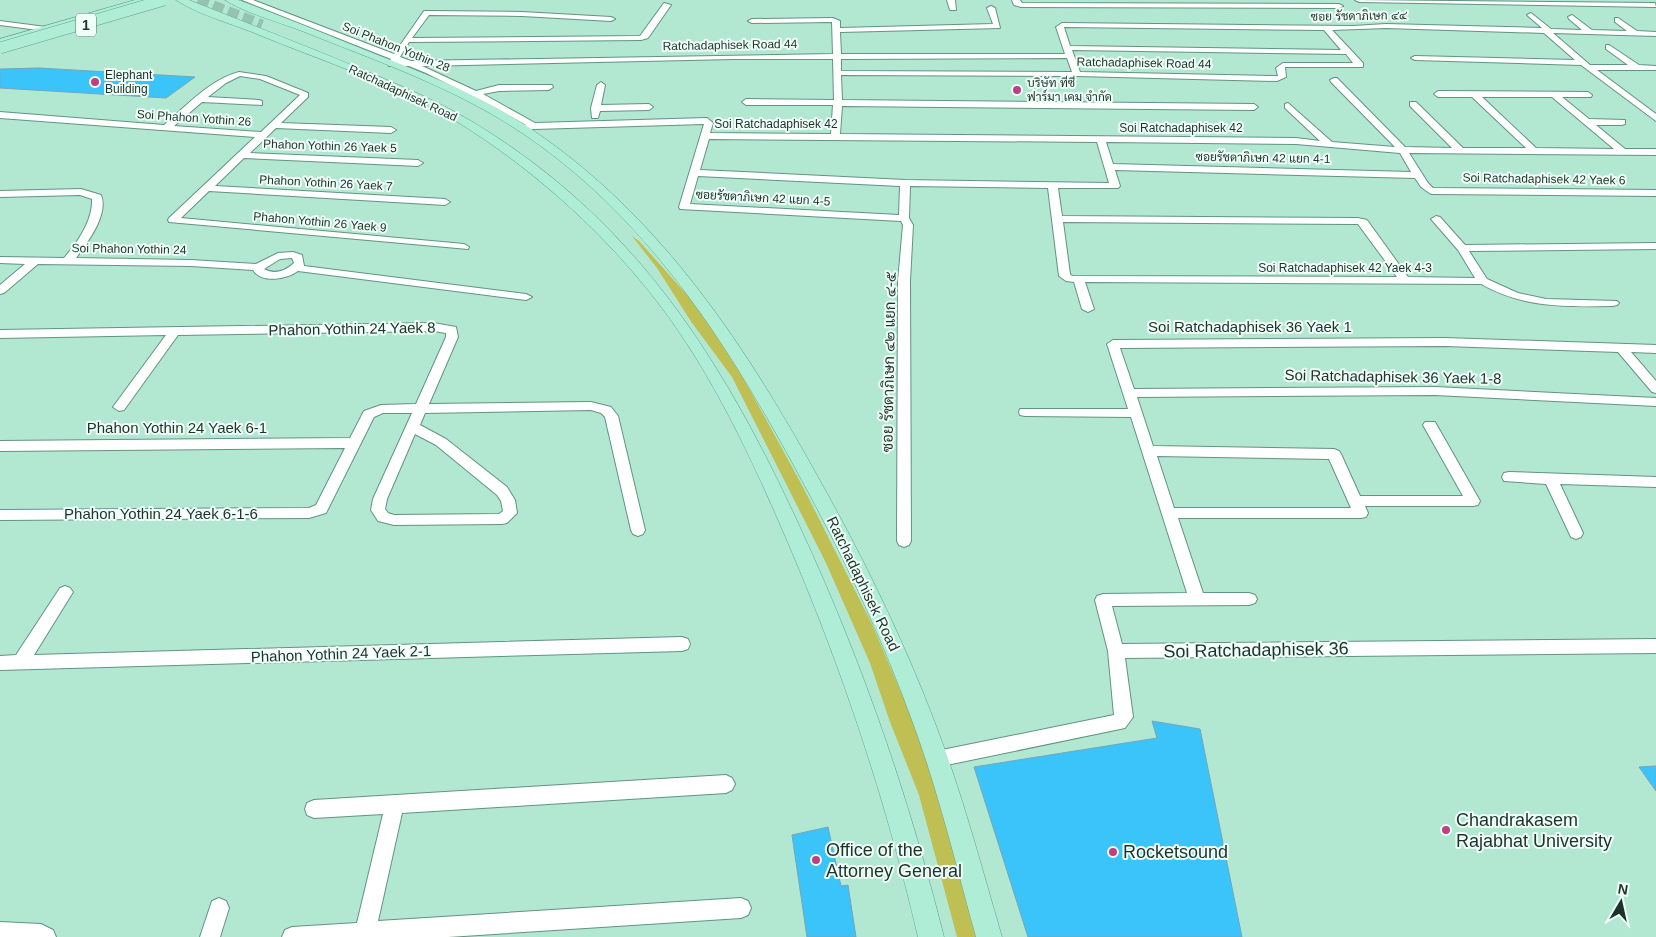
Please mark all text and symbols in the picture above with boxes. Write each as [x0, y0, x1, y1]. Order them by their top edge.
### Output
street label: ซอย รัชดาภิเษก ๔๔ [1311, 8, 1408, 24]
road number: 1 [76, 14, 96, 36]
street label: Soi Phahon Yothin 28 [340, 19, 452, 75]
street label: Ratchadaphisek Road 44 [663, 37, 798, 53]
street label: Ratchadaphisek Road 44 [1077, 55, 1212, 71]
street label: Ratchadaphisek Road [347, 62, 459, 124]
place label: Elephant Building [105, 68, 153, 96]
place label: บริษัท ทีซี ฟาร์มา เคม จำกัด [1027, 75, 1112, 104]
marker: Elephant Building [89, 76, 101, 88]
marker: บริษัท ทีซี ฟาร์มา เคม จำกัด [1011, 84, 1023, 96]
street label: Soi Phahon Yothin 26 [136, 107, 252, 129]
street label: Soi Ratchadaphisek 42 [714, 117, 838, 131]
street label: Soi Ratchadaphisek 42 [1119, 121, 1243, 135]
street label: Phahon Yothin 26 Yaek 5 [263, 137, 397, 155]
street label: ซอยรัชดาภิเษก 42 แยก 4-1 [1195, 150, 1331, 166]
street label: Soi Ratchadaphisek 42 Yaek 6 [1462, 171, 1626, 187]
street label: Phahon Yothin 26 Yaek 7 [259, 173, 393, 194]
street label: ซอยรัชดาภิเษก 42 แยก 4-5 [695, 187, 831, 209]
street label: Phahon Yothin 26 Yaek 9 [253, 209, 388, 235]
street label: Soi Phahon Yothin 24 [71, 241, 187, 257]
street label: Soi Ratchadaphisek 42 Yaek 4-3 [1258, 261, 1432, 275]
street label: ซอย รัชดาภิเษก ๔๒ แยก ๔-๕ [878, 271, 899, 452]
street label: Soi Ratchadaphisek 36 Yaek 1 [1148, 318, 1352, 335]
street label: Phahon Yothin 24 Yaek 8 [268, 319, 436, 338]
street label: Soi Ratchadaphisek 36 Yaek 1-8 [1284, 366, 1502, 387]
street label: Phahon Yothin 24 Yaek 6-1 [87, 419, 267, 436]
street label: Phahon Yothin 24 Yaek 6-1-6 [64, 505, 258, 522]
street label: Ratchadaphisek Road [823, 514, 903, 654]
street label: Soi Ratchadaphisek 36 [1163, 638, 1349, 662]
street label: Phahon Yothin 24 Yaek 2-1 [251, 642, 431, 665]
place label: Chandrakasem Rajabhat University [1456, 810, 1612, 851]
marker: Chandrakasem Rajabhat University [1440, 824, 1452, 836]
place label: Office of the Attorney General [826, 840, 962, 881]
place label: Rocketsound [1123, 842, 1228, 862]
marker: Rocketsound [1107, 846, 1119, 858]
marker: Office of the Attorney General [810, 854, 822, 866]
north arrow [1596, 877, 1646, 927]
text: N [1617, 880, 1629, 898]

